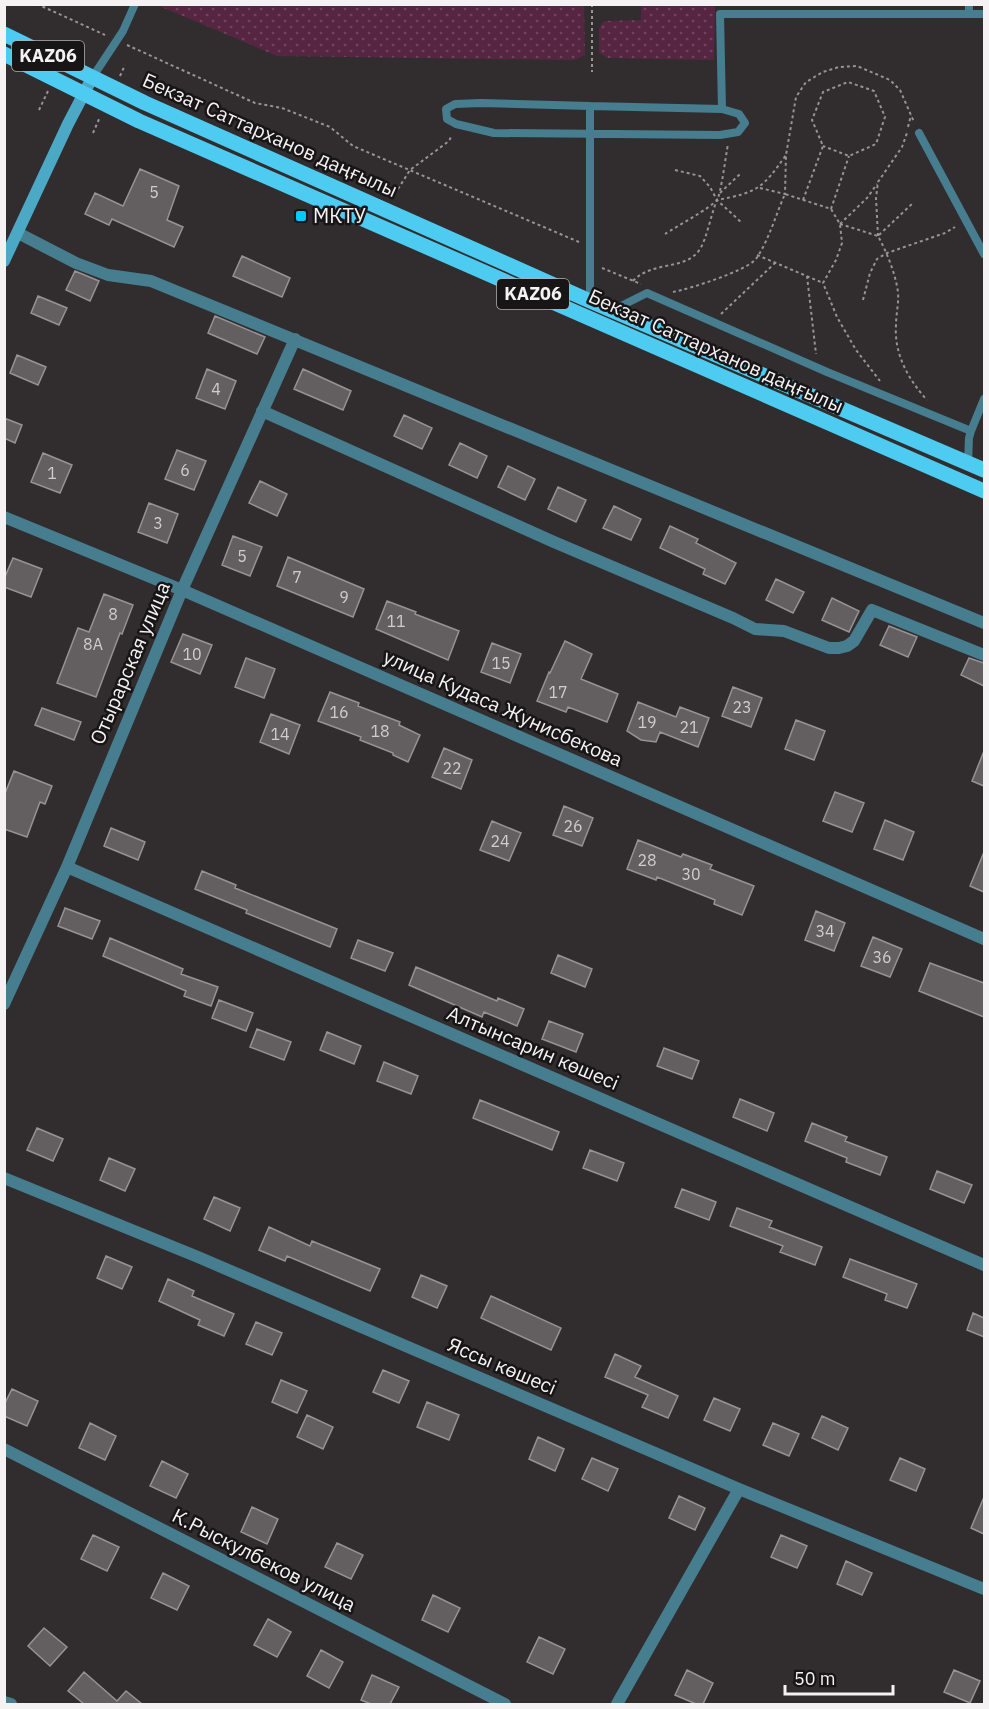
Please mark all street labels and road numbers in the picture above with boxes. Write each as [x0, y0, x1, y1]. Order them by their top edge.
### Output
road number: KАZ06 [12, 41, 84, 71]
street label: Бекзат Саттарханов даңғылы [138, 66, 402, 203]
road number: KАZ06 [497, 279, 569, 309]
street label: Бекзат Саттарханов даңғылы [584, 282, 848, 419]
street label: Отырарская улица [83, 577, 176, 748]
street label: улица Кудаса Жунисбекова [379, 643, 627, 773]
street label: Алтынсарин көшесі [443, 999, 623, 1096]
street label: Яссы көшесі [444, 1330, 561, 1401]
street label: К.Рыскулбеков улица [168, 1502, 361, 1618]

